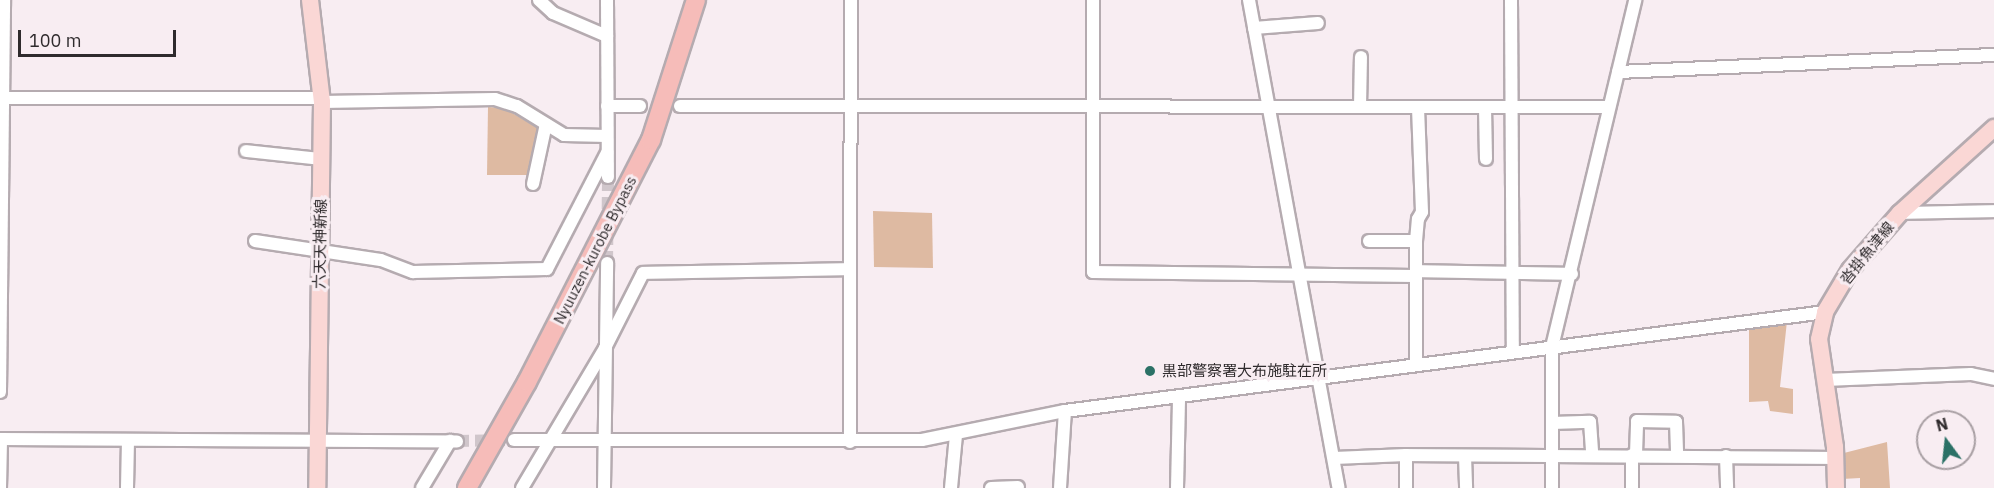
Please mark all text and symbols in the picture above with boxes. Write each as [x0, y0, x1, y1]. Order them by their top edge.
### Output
scale bar [21, 18, 178, 56]
text: 100 m [29, 29, 81, 52]
street label: Nyuuzen-kurobe Bypass [550, 173, 640, 327]
street label: 六天天神新線 [310, 199, 330, 289]
street label: 沓掛魚津線 [1836, 218, 1898, 288]
place label: 黒部警察署大布施駐在所 [1162, 362, 1327, 380]
marker: 黒部警察署大布施駐在所 [1143, 364, 1157, 378]
north arrow [1916, 410, 1976, 470]
text: N [1934, 413, 1950, 436]

